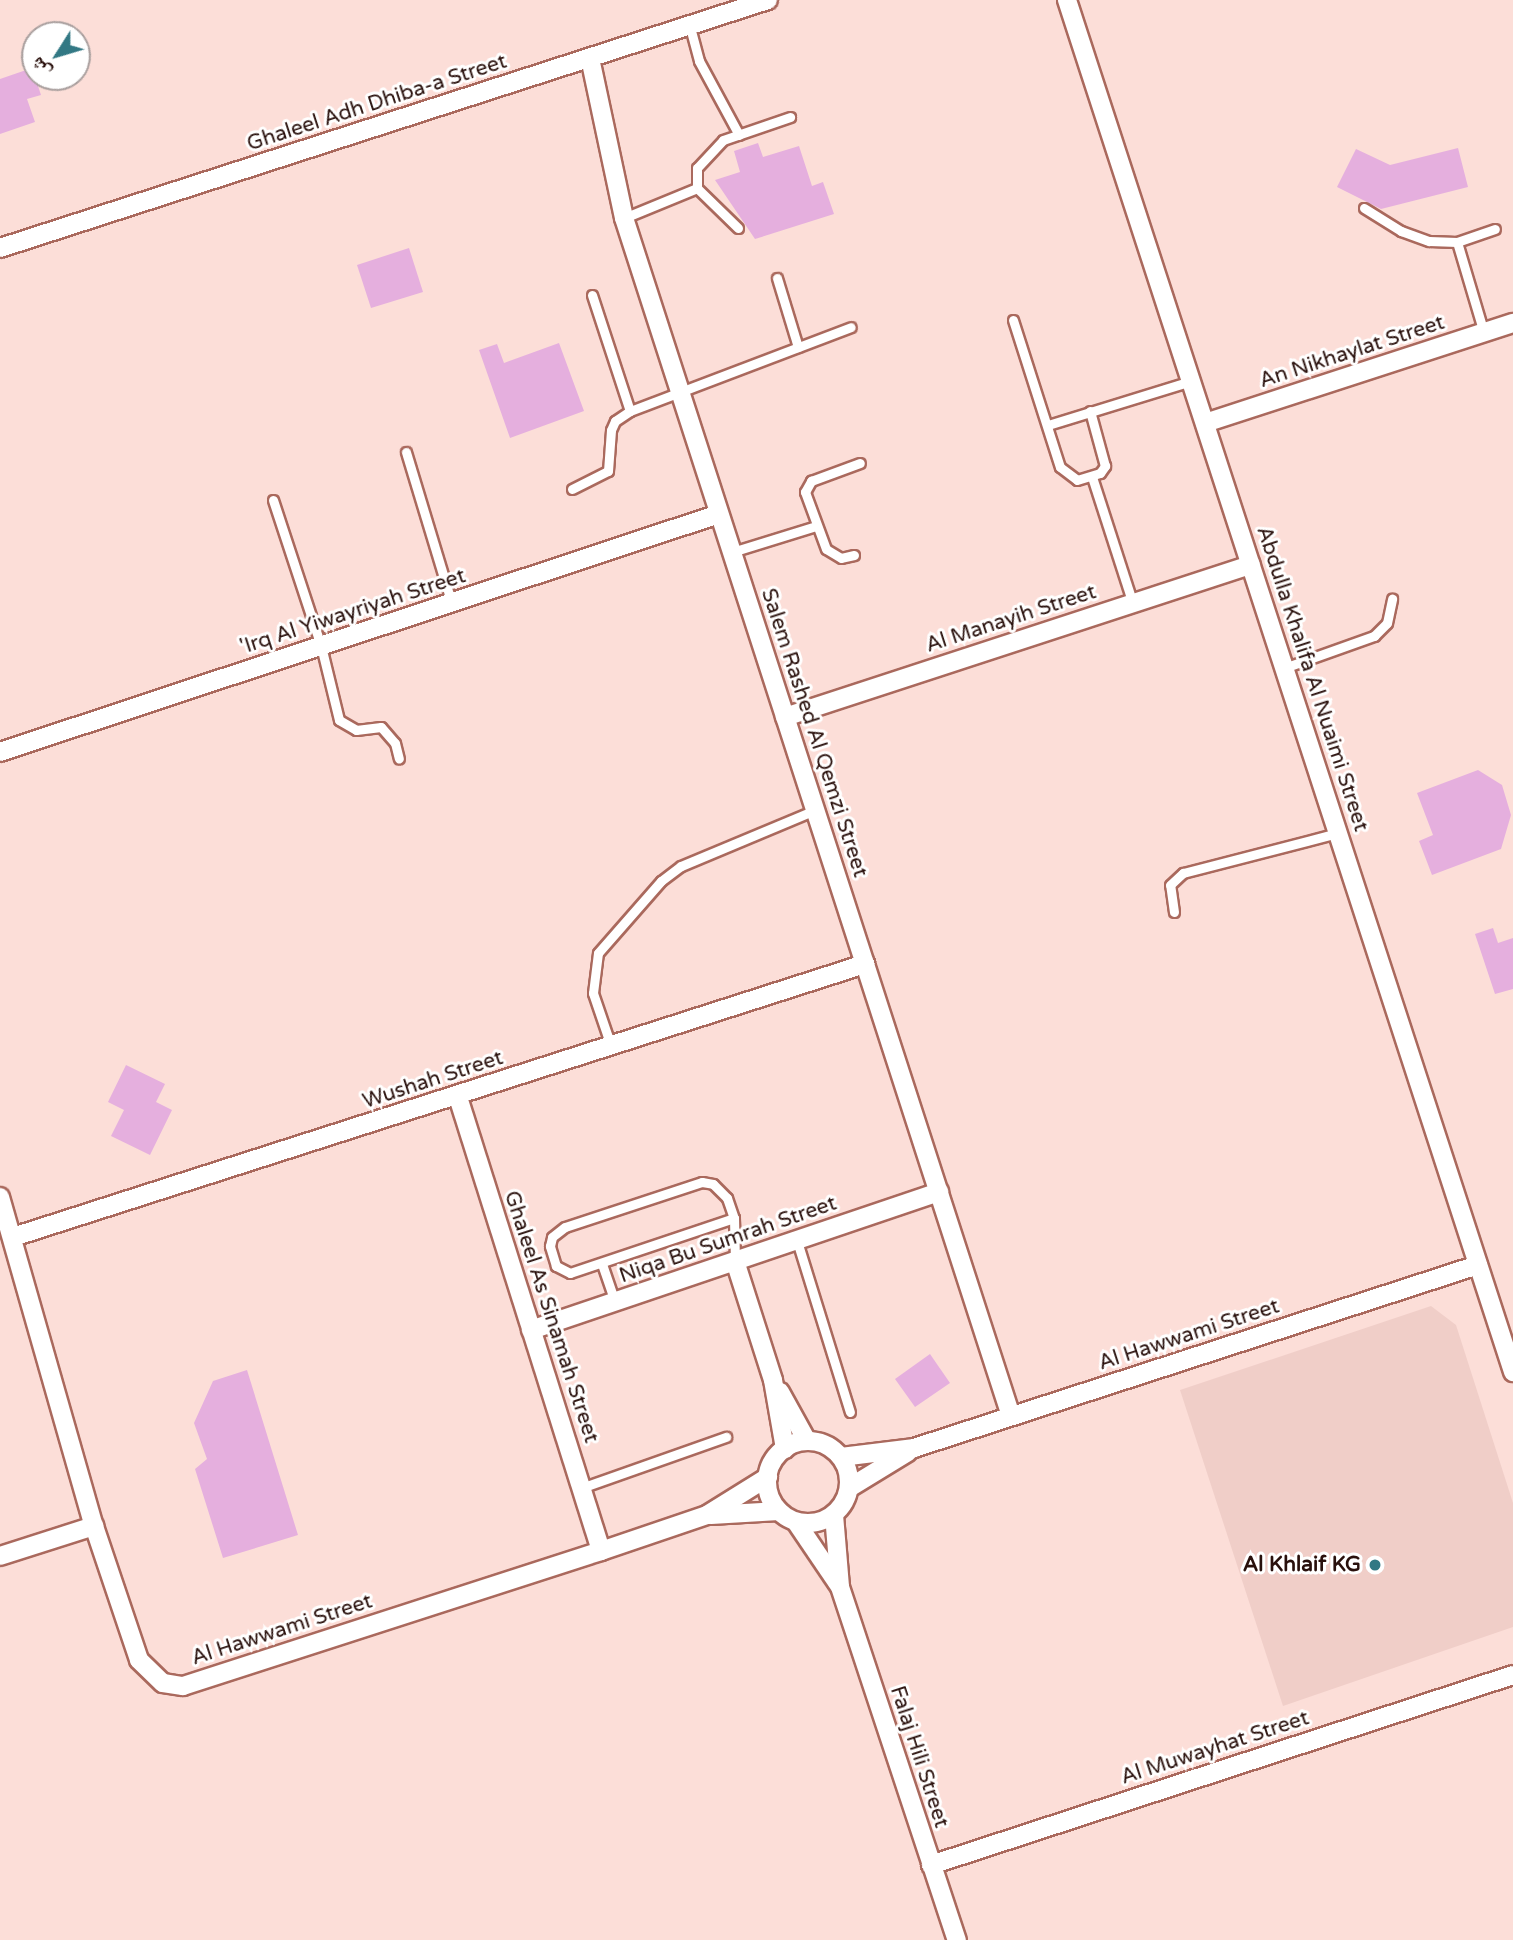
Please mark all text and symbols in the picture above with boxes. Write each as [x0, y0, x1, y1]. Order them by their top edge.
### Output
north arrow [21, 21, 91, 91]
street label: Ghaleel Adh Dhiba-a Street [244, 49, 510, 157]
text: ش [26, 53, 56, 82]
street label: An Nikhaylat Street [1256, 310, 1448, 394]
street label: Abdulla Khalifa Al Nuaimi Street [1251, 523, 1373, 835]
street label: 'Irq Al Yiwayriyah Street [237, 564, 469, 660]
street label: Al Manayih Street [923, 580, 1099, 658]
street label: Salem Rashed Al Qemzi Street [755, 585, 873, 881]
street label: Wushah Street [360, 1045, 506, 1115]
street label: Ghaleel As Sinamah Street [498, 1188, 604, 1446]
street label: Niqa Bu Sumrah Street [616, 1191, 840, 1289]
street label: Al Hawwami Street [1095, 1294, 1283, 1376]
place label: Al Khlaif KG [1243, 1552, 1361, 1578]
marker: Al Khlaif KG [1367, 1557, 1383, 1573]
street label: Al Hawwami Street [188, 1589, 376, 1671]
street label: Falaj Hili Street [884, 1683, 954, 1831]
street label: Al Muwayhat Street [1118, 1706, 1312, 1790]

